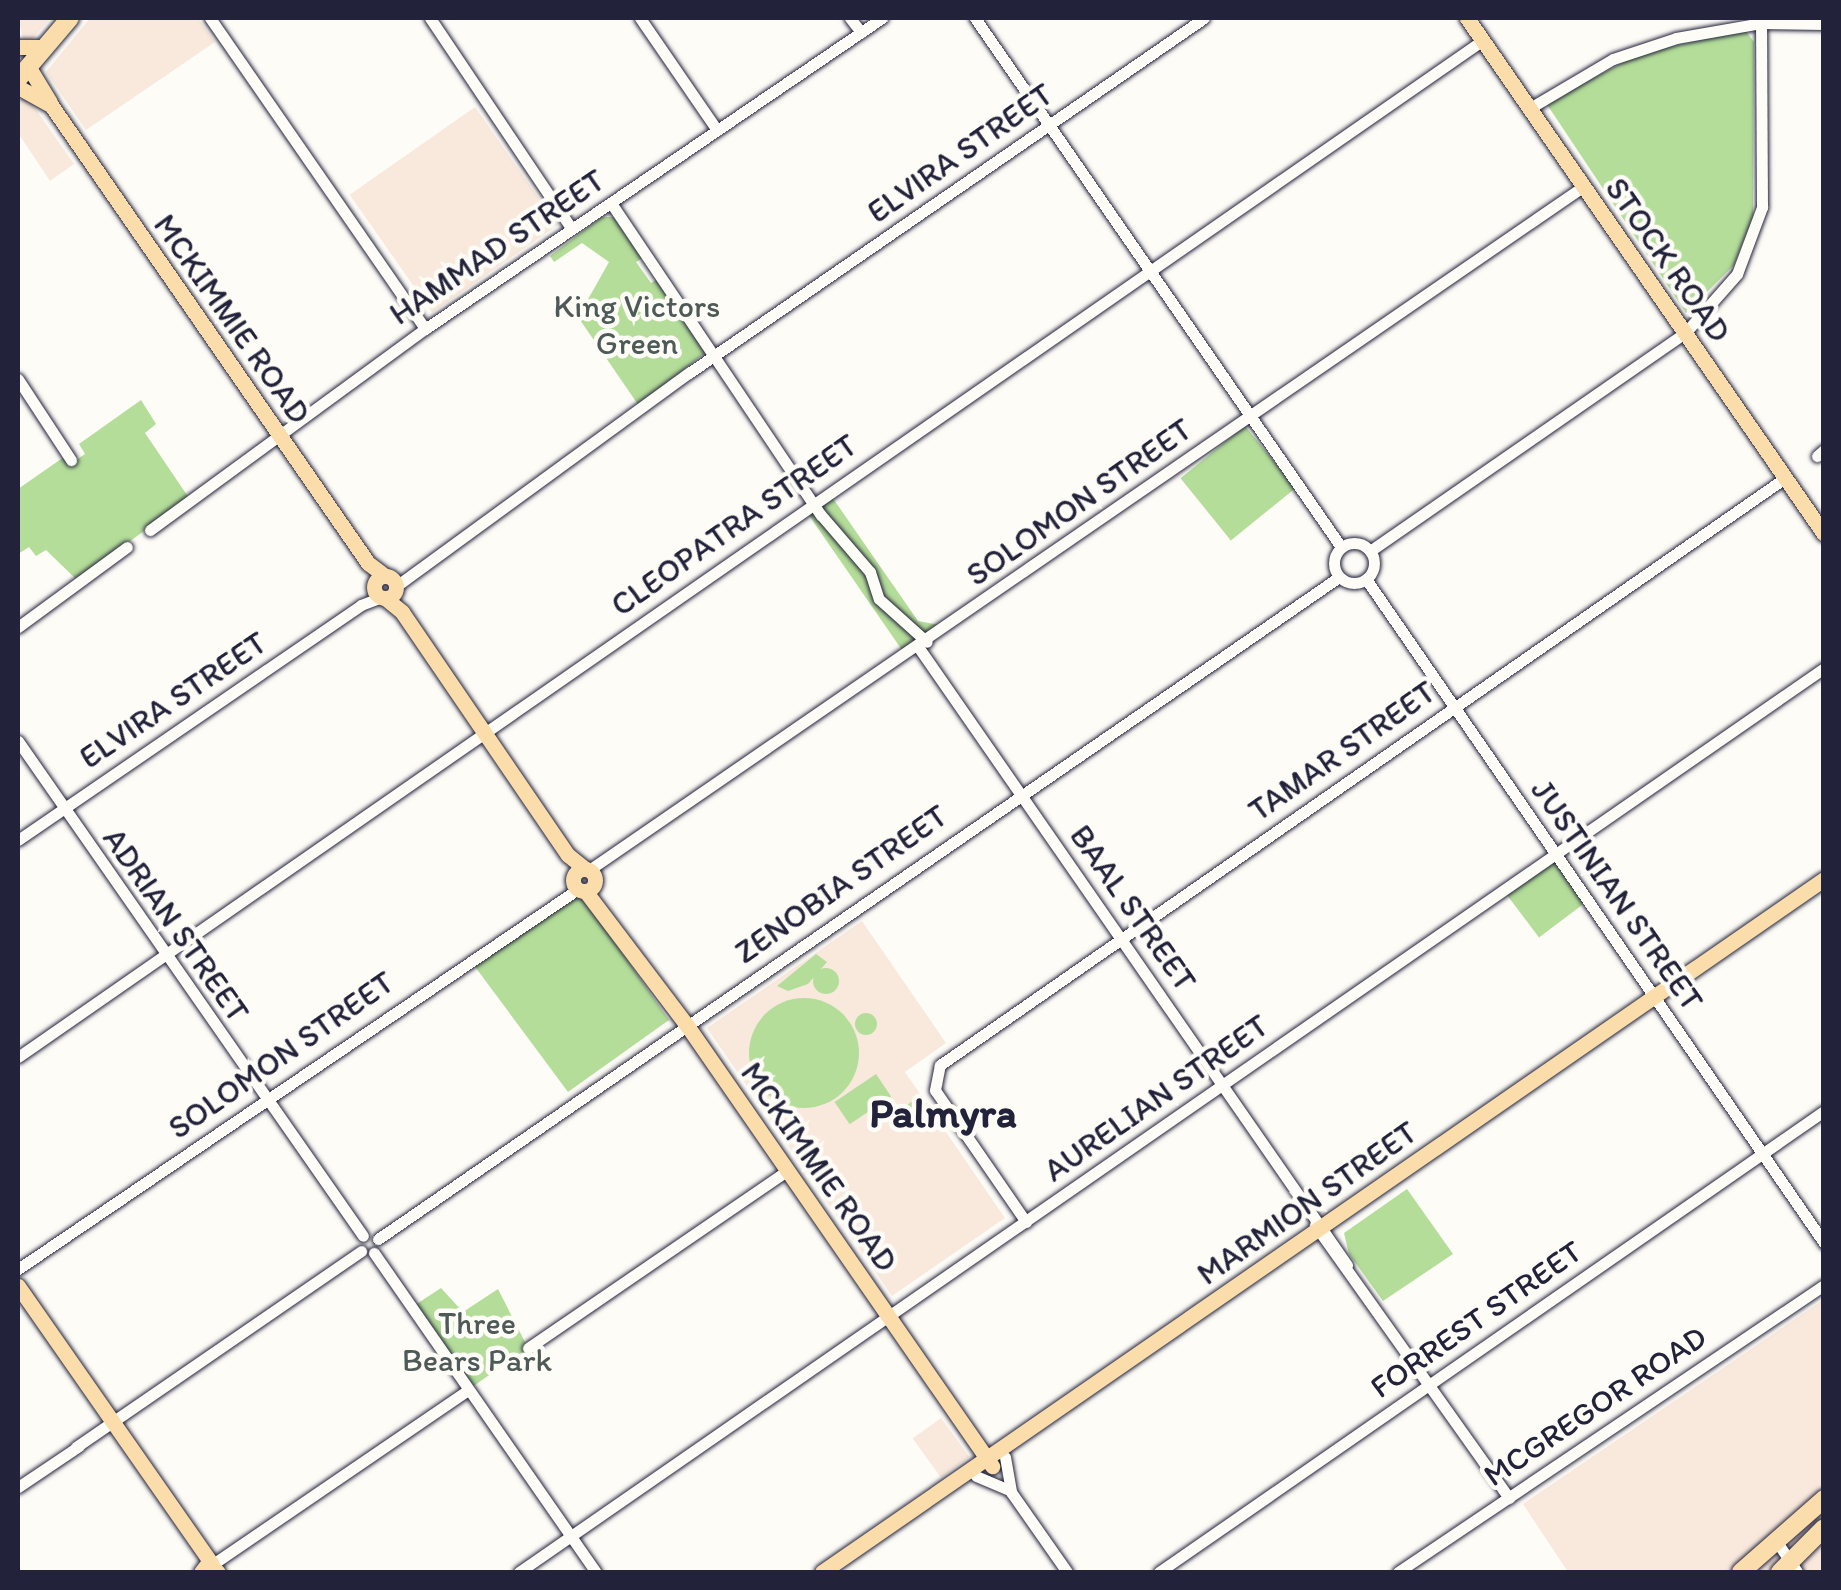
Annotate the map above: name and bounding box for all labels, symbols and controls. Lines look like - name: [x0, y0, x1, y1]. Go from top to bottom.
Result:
- street label: ELVIRA STREET: [860, 75, 1060, 231]
- street label: HAMMAD STREET: [382, 161, 612, 333]
- street label: STOCK ROAD: [1598, 171, 1738, 349]
- street label: MCKIMMIE ROAD: [146, 207, 318, 431]
- park label: King Victors Green: [553, 288, 721, 363]
- street label: SOLOMON STREET: [959, 410, 1199, 594]
- street label: CLEOPATRA STREET: [604, 426, 864, 624]
- street label: ELVIRA STREET: [72, 623, 274, 777]
- street label: TAMAR STREET: [1241, 672, 1443, 830]
- street label: JUSTINIAN STREET: [1523, 772, 1711, 1018]
- street label: ZENOBIA STREET: [727, 796, 955, 972]
- street label: BAAL STREET: [1062, 817, 1204, 999]
- street label: ADRIAN STREET: [95, 820, 257, 1030]
- street label: SOLOMON STREET: [161, 963, 401, 1147]
- street label: AURELIAN STREET: [1036, 1006, 1276, 1190]
- street label: MCKIMMIE ROAD: [733, 1055, 905, 1279]
- district label: Palmyra: [869, 1088, 1017, 1138]
- street label: MARMION STREET: [1190, 1113, 1424, 1293]
- street label: FORREST STREET: [1363, 1232, 1589, 1406]
- park label: Three Bears Park: [403, 1305, 551, 1380]
- street label: MCGREGOR ROAD: [1476, 1317, 1714, 1495]

